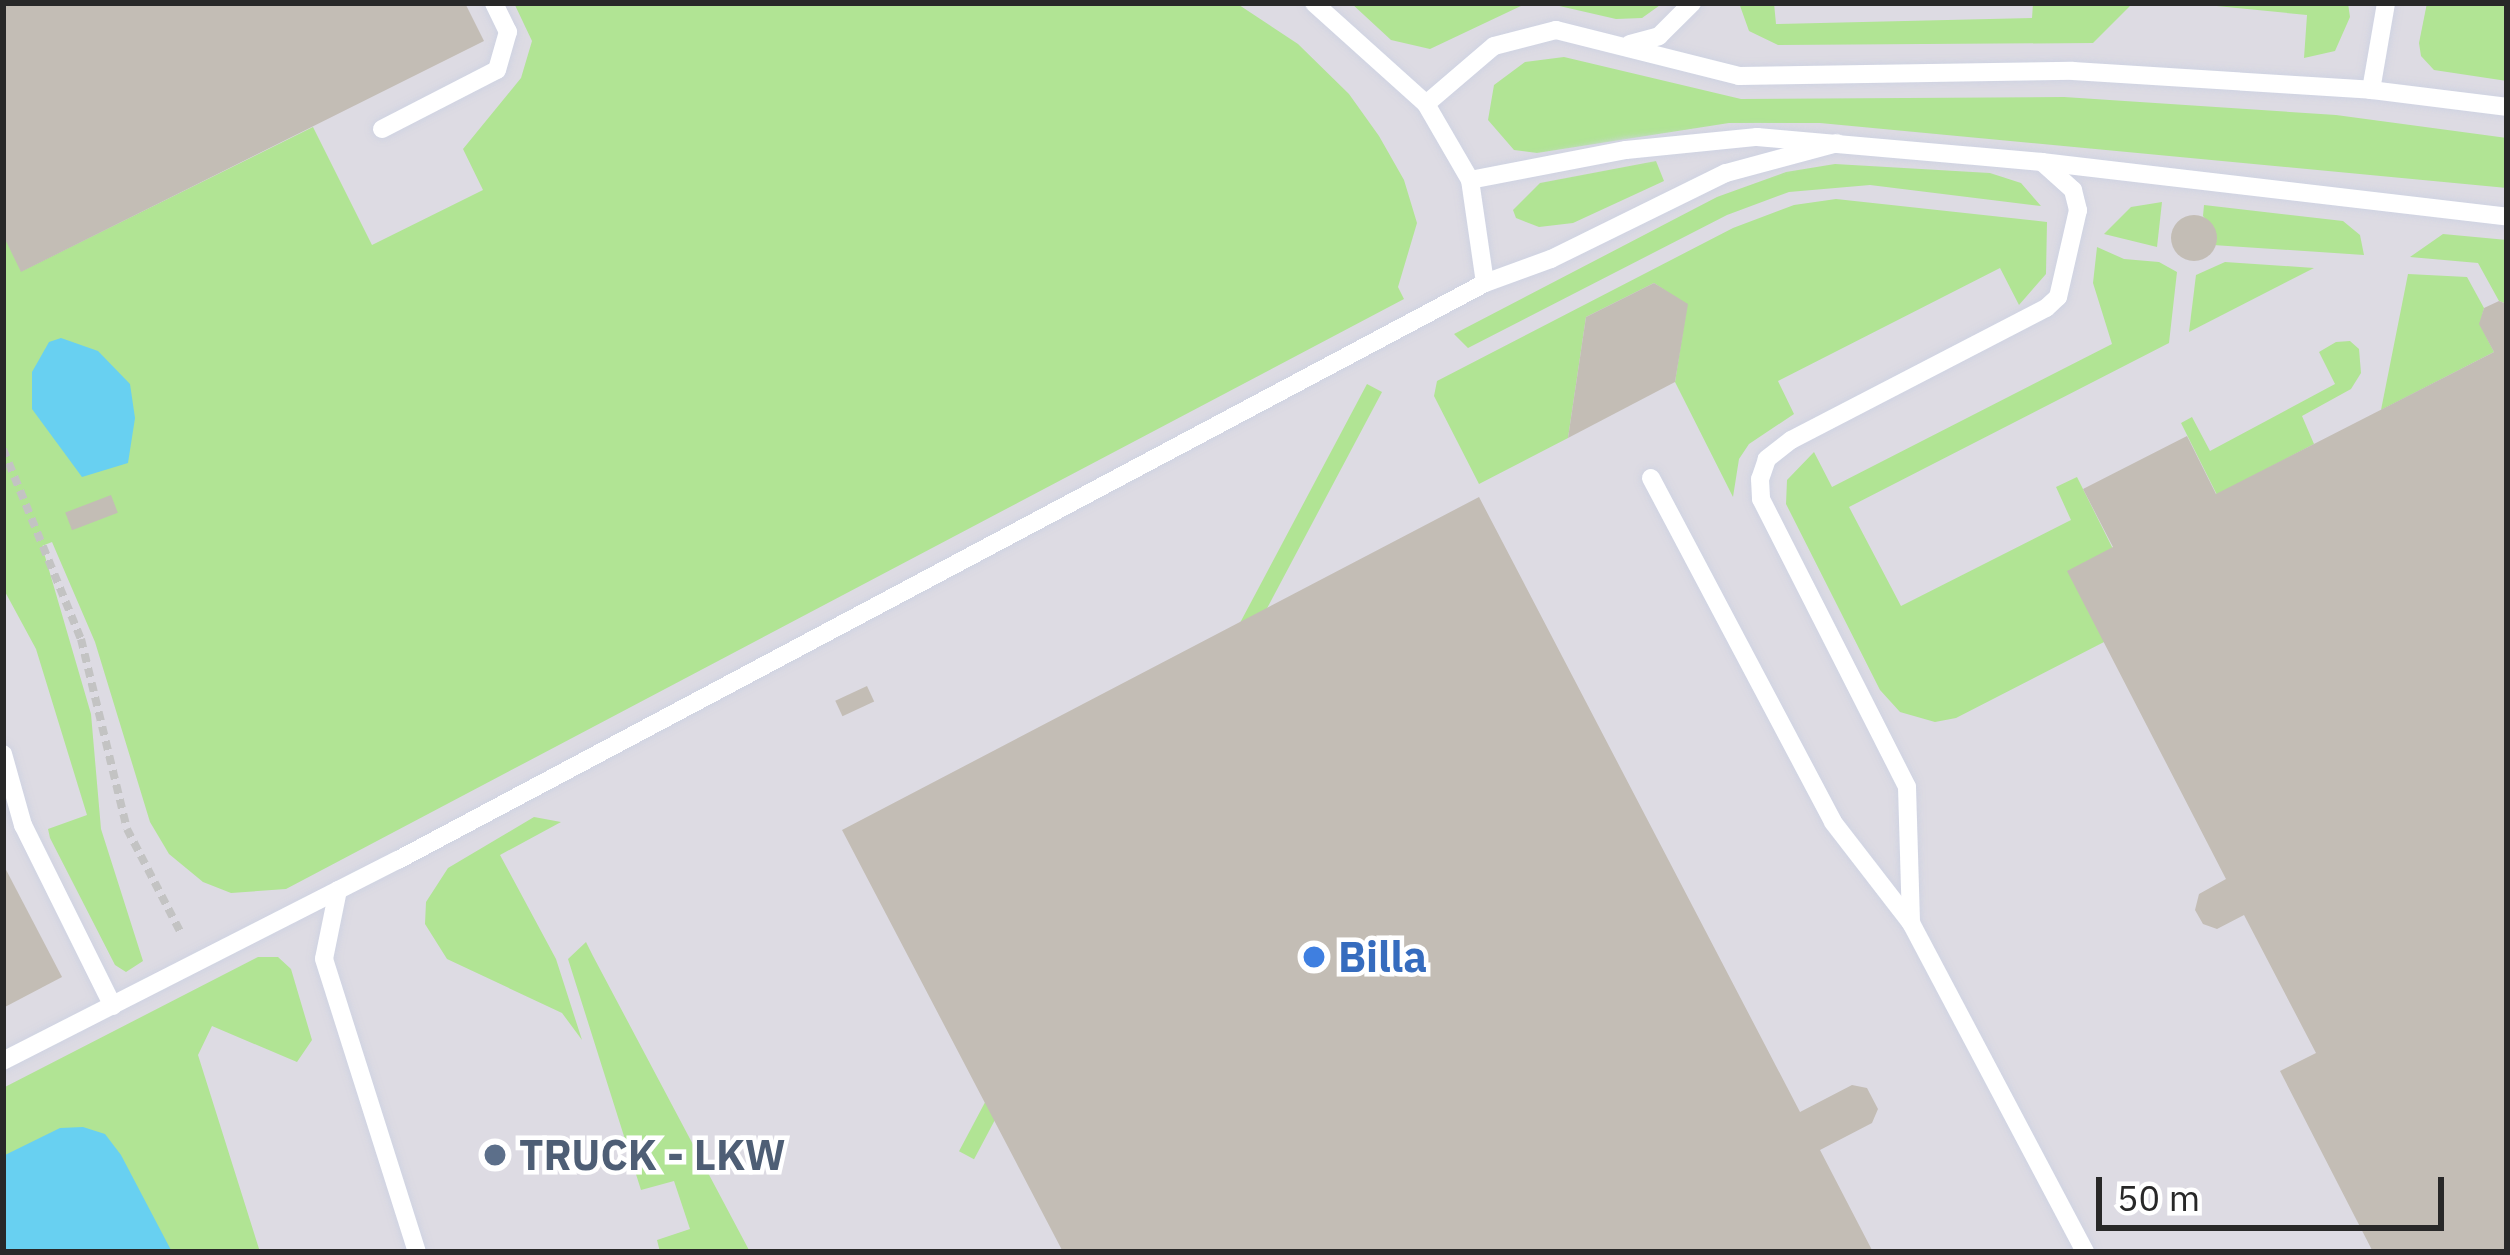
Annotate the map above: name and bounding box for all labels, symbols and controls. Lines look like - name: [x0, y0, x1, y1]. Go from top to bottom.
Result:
- place label: Billa: [1338, 932, 1427, 982]
- marker: Billa: [1301, 944, 1327, 970]
- place label: TRUCK - LKW: [519, 1130, 786, 1180]
- marker: TRUCK - LKW: [482, 1142, 508, 1168]
- scale bar: [2102, 1153, 2450, 1227]
- text: 50 m: [2117, 1174, 2200, 1221]

